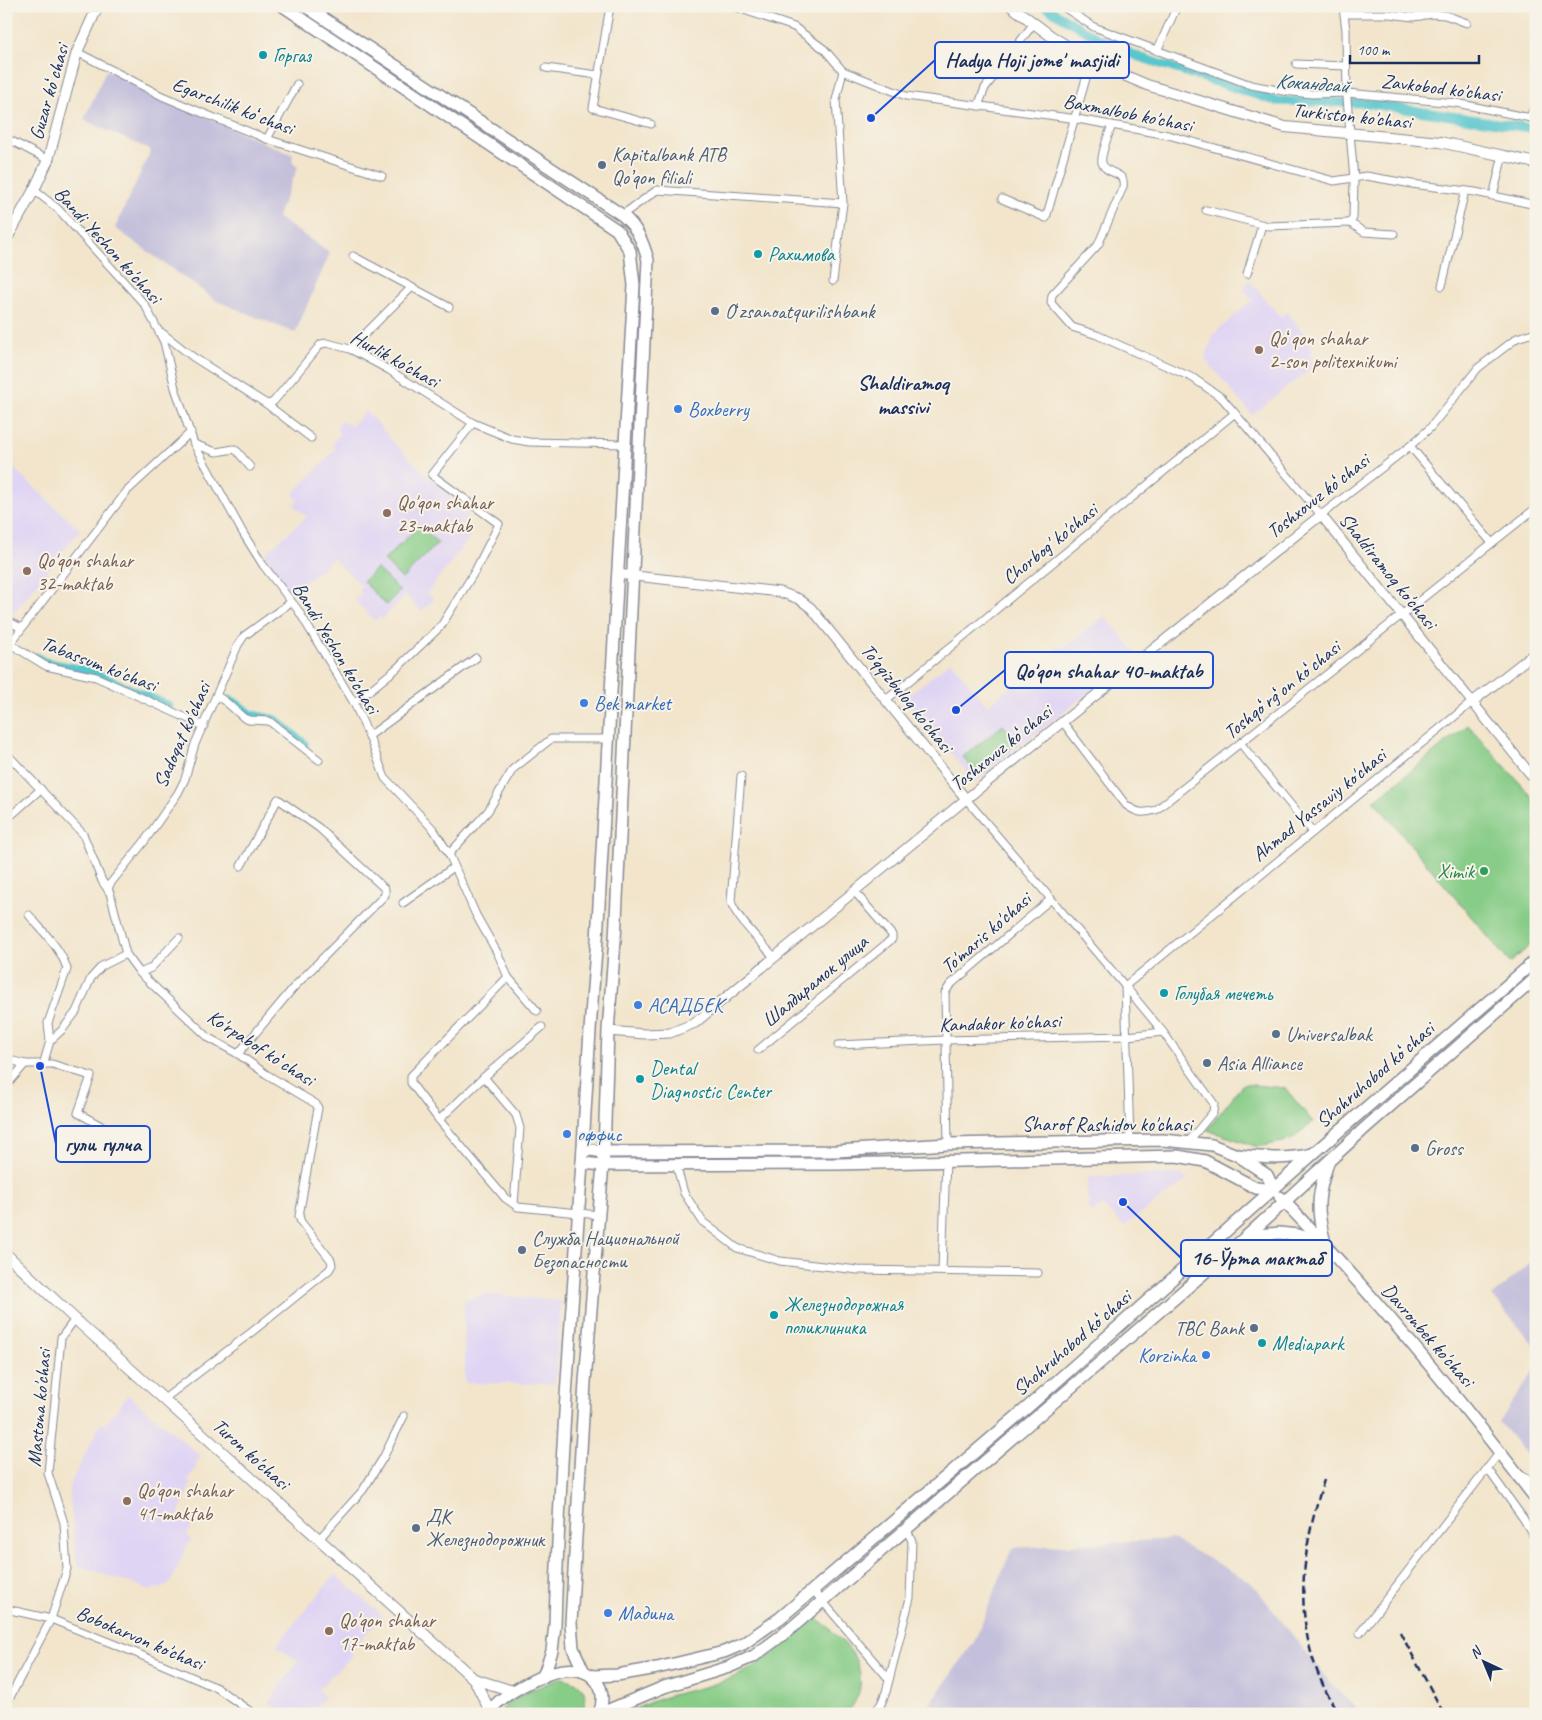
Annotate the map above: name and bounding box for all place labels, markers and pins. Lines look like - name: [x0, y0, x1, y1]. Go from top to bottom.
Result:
- callout: Hadya Hoji jome' masjidi: [935, 42, 1129, 78]
- place label: Горгаз: [273, 43, 312, 68]
- marker: Горгаз: [257, 49, 269, 61]
- place label: Kapitalbank ATB Qo’qon filiali: [612, 142, 728, 190]
- marker: Kapitalbank ATB Qo’qon filiali: [596, 159, 608, 171]
- place label: Рахимова: [768, 242, 836, 267]
- marker: Рахимова: [752, 248, 764, 260]
- place label: Oʻzsanoatqurilishbank: [725, 299, 876, 324]
- marker: Oʻzsanoatqurilishbank: [709, 305, 721, 317]
- place label: Qoʻqon shahar 2-son politexnikumi: [1269, 326, 1399, 374]
- marker: Qoʻqon shahar 2-son politexnikumi: [1253, 344, 1265, 356]
- place label: Boxberry: [688, 397, 750, 422]
- marker: Boxberry: [672, 403, 684, 415]
- place label: Qo'qon shahar 23-maktab: [397, 490, 495, 538]
- marker: Qo'qon shahar 23-maktab: [381, 507, 393, 519]
- place label: Qo'qon shahar 32-maktab: [37, 548, 135, 596]
- marker: Qo'qon shahar 32-maktab: [21, 565, 33, 577]
- callout: Qo'qon shahar 40-maktab: [1005, 652, 1213, 688]
- place label: Bek market: [594, 691, 673, 716]
- marker: Bek market: [578, 697, 590, 709]
- place label: Ximik: [1437, 859, 1476, 884]
- marker: Ximik: [1478, 865, 1490, 877]
- place label: Голубая мечеть: [1174, 981, 1274, 1006]
- marker: Голубая мечеть: [1158, 987, 1170, 999]
- place label: АСАДБЕК: [648, 993, 727, 1018]
- marker: АСАДБЕК: [632, 999, 644, 1011]
- place label: Universalbak: [1286, 1022, 1374, 1047]
- marker: Universalbak: [1270, 1028, 1282, 1040]
- place label: Asia Alliance: [1217, 1051, 1304, 1076]
- place label: Dental Diagnostic Center: [650, 1056, 773, 1104]
- marker: Asia Alliance: [1201, 1057, 1213, 1069]
- marker: Dental Diagnostic Center: [634, 1073, 646, 1085]
- place label: оффис: [577, 1122, 622, 1147]
- callout: гули гулча: [56, 1126, 150, 1162]
- marker: оффис: [561, 1128, 573, 1140]
- place label: Gross: [1425, 1136, 1465, 1161]
- marker: Gross: [1409, 1142, 1421, 1154]
- place label: Служба Национальной Безопасности: [532, 1226, 681, 1275]
- callout: 16-Ўрта мактаб: [1181, 1240, 1332, 1276]
- marker: Служба Национальной Безопасности: [516, 1244, 528, 1256]
- place label: Железнодорожная поликлиника: [784, 1292, 904, 1340]
- marker: Железнодорожная поликлиника: [768, 1309, 780, 1321]
- place label: TBC Bank: [1175, 1316, 1246, 1341]
- marker: TBC Bank: [1248, 1322, 1260, 1334]
- place label: Mediapark: [1272, 1331, 1345, 1356]
- marker: Mediapark: [1256, 1337, 1268, 1349]
- place label: Korzinka: [1138, 1343, 1198, 1368]
- marker: Korzinka: [1200, 1349, 1212, 1361]
- place label: Qo'qon shahar 41-maktab: [137, 1478, 235, 1526]
- marker: Qo'qon shahar 41-maktab: [121, 1495, 133, 1507]
- place label: ДК Железнодорожник: [426, 1504, 546, 1552]
- marker: ДК Железнодорожник: [410, 1522, 422, 1534]
- place label: Мадина: [618, 1601, 675, 1626]
- marker: Мадина: [602, 1607, 614, 1619]
- place label: Qo'qon shahar 17-maktab: [339, 1608, 437, 1656]
- marker: Qo'qon shahar 17-maktab: [323, 1625, 335, 1637]

